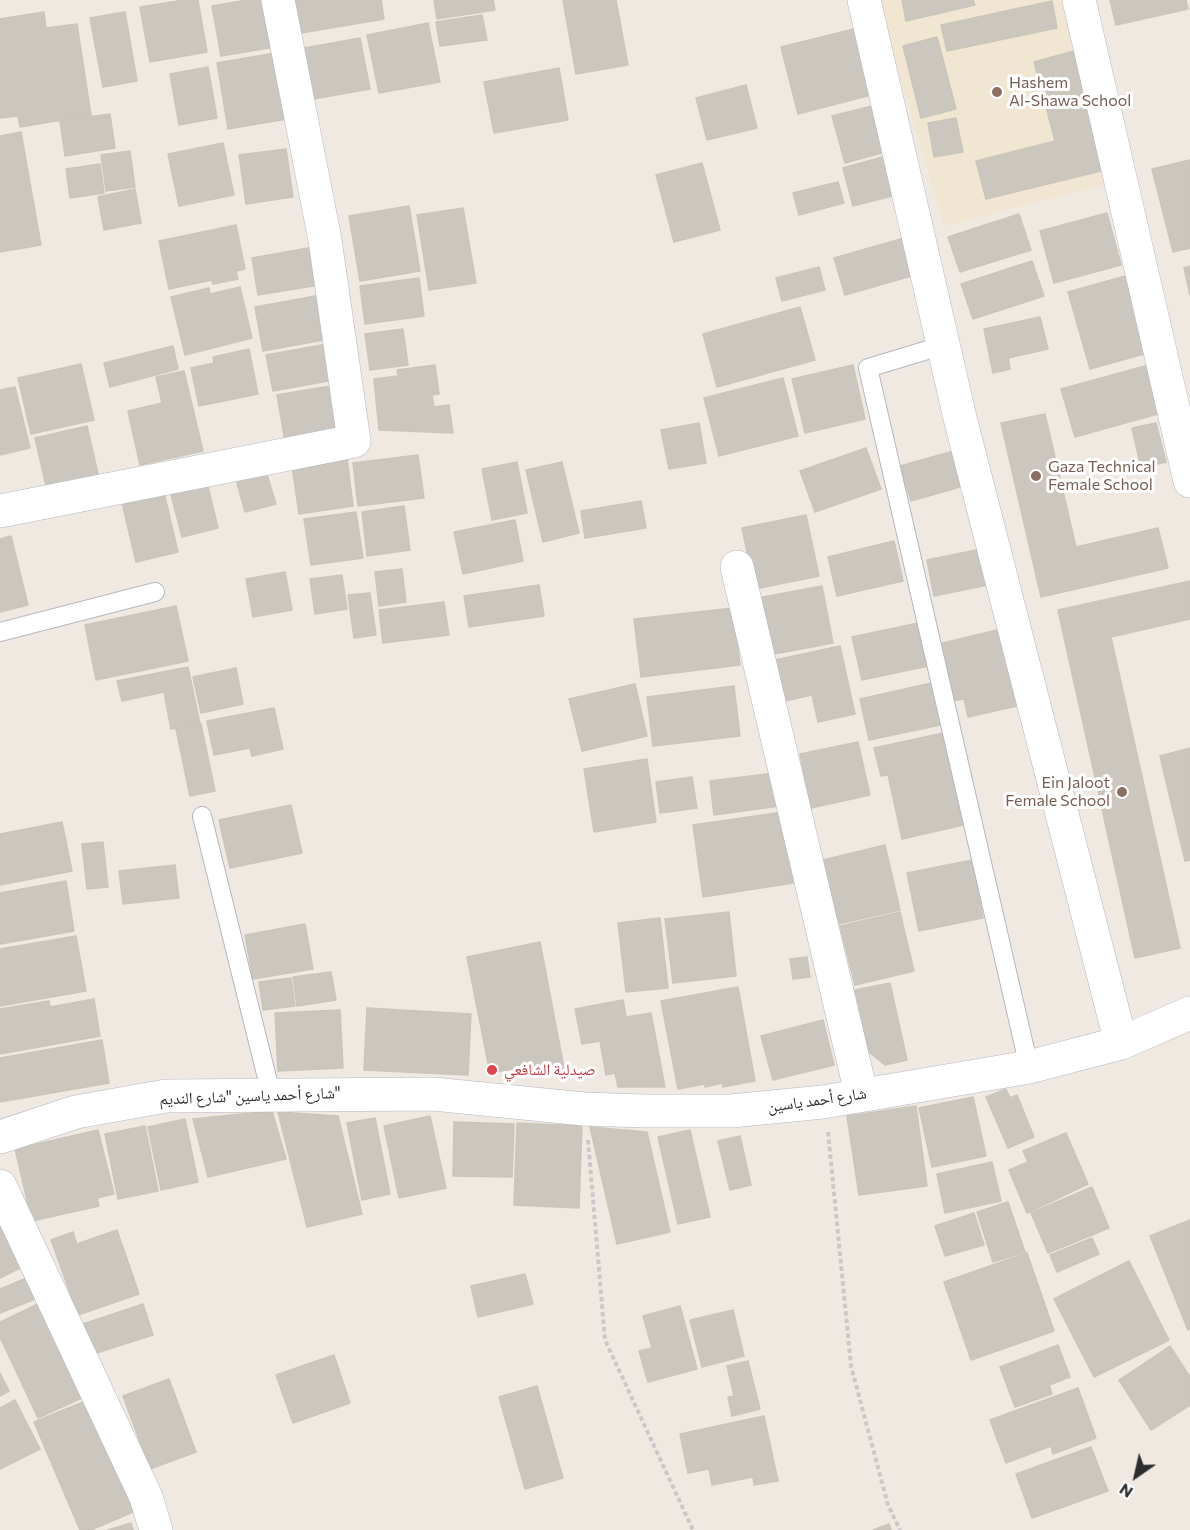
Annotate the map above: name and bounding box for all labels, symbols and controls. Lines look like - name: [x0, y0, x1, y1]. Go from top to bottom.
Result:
- place label: Hashem Al-Shawa School: [1009, 73, 1131, 111]
- marker: Hashem Al-Shawa School: [990, 85, 1004, 99]
- place label: Gaza Technical Female School: [1048, 457, 1156, 495]
- marker: Gaza Technical Female School: [1029, 469, 1043, 483]
- place label: Ein Jaloot Female School: [1005, 773, 1110, 811]
- marker: Ein Jaloot Female School: [1115, 785, 1129, 799]
- place label: صيدلية الشافعي: [504, 1060, 596, 1080]
- marker: صيدلية الشافعي: [485, 1063, 499, 1077]
- street label: شارع أحمد ياسين "شارع النديم": [159, 1083, 341, 1109]
- street label: شارع أحمد ياسين: [766, 1084, 868, 1116]
- north arrow: [1106, 1446, 1166, 1506]
- text: N: [1115, 1480, 1136, 1503]

